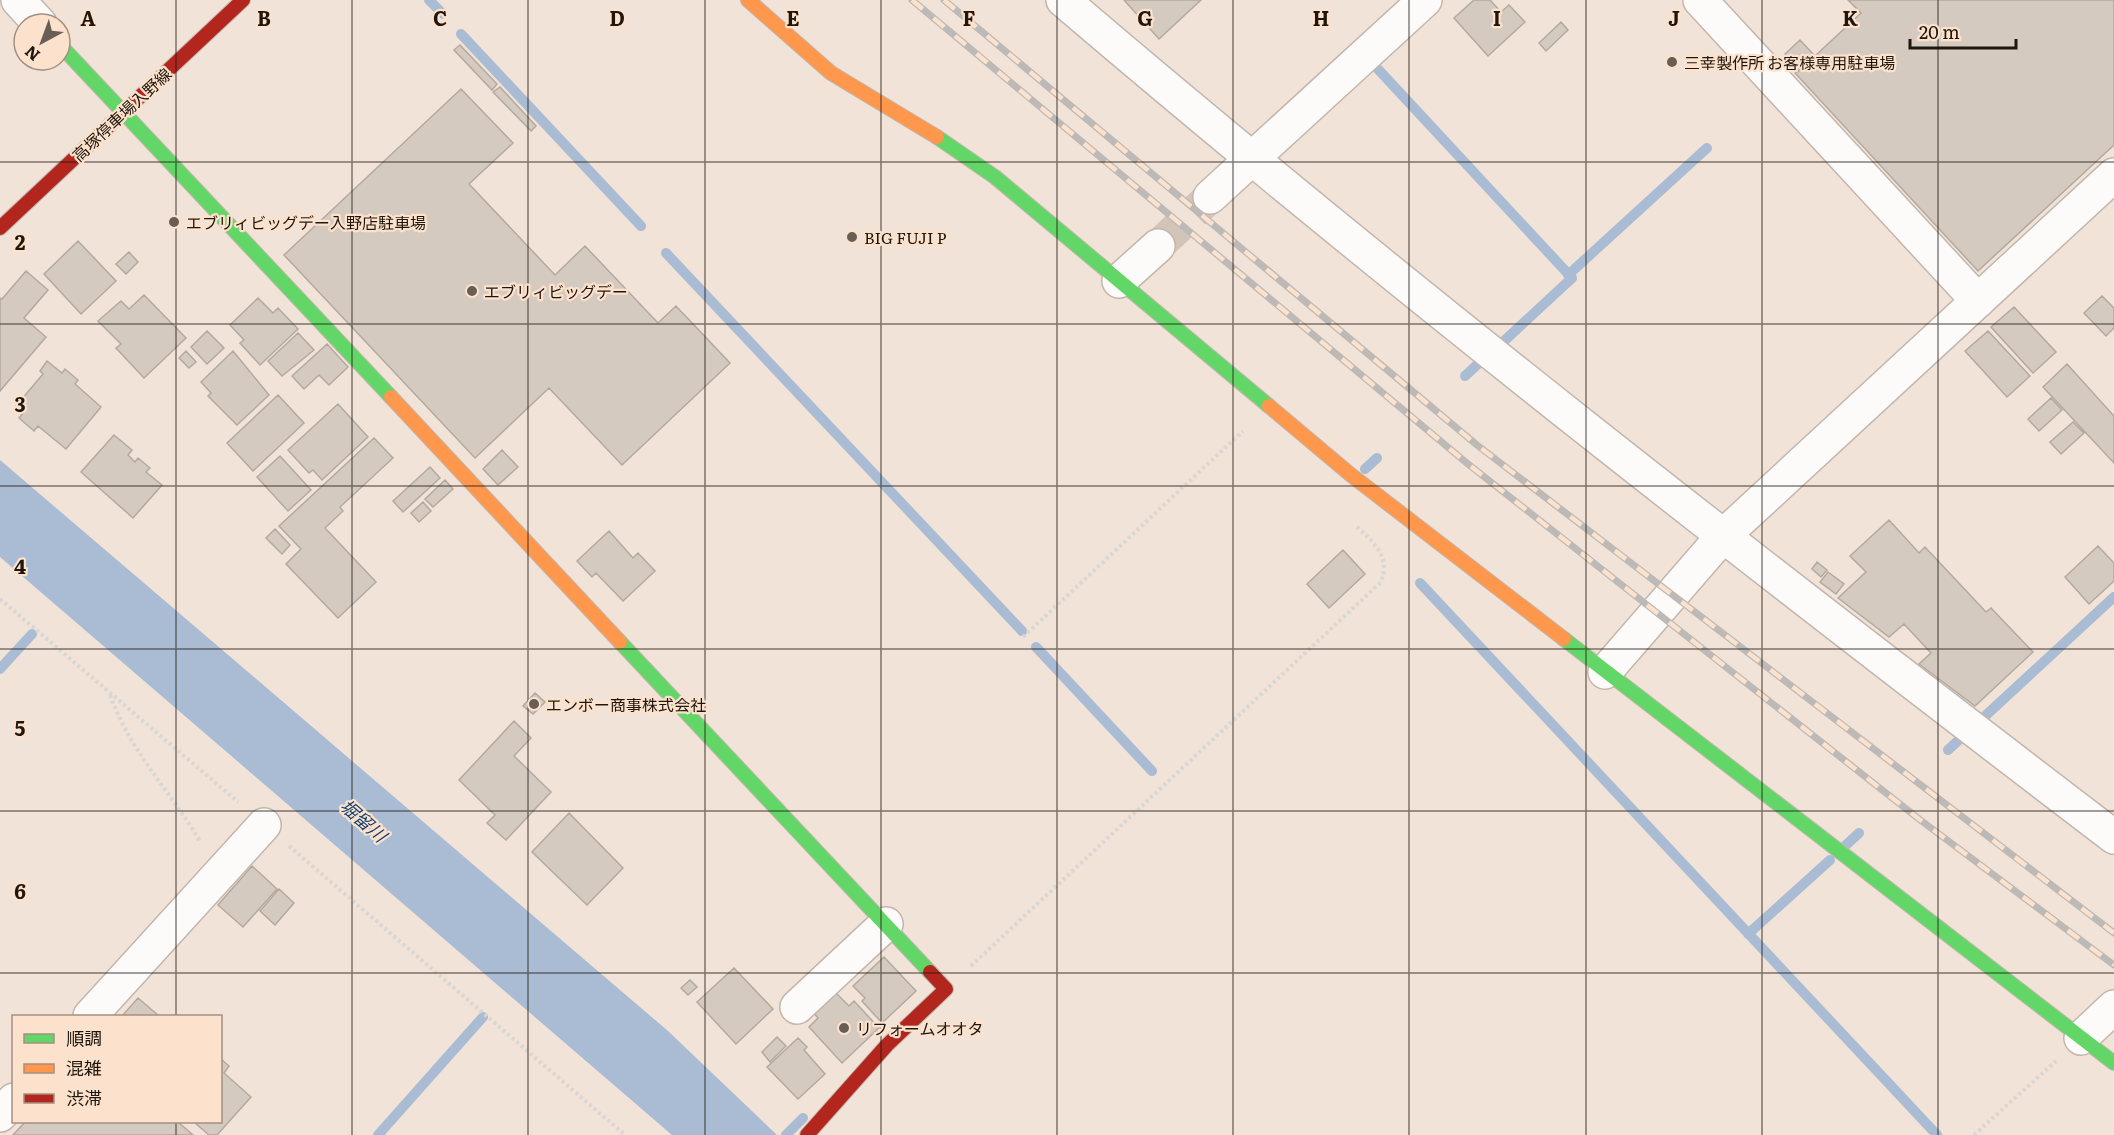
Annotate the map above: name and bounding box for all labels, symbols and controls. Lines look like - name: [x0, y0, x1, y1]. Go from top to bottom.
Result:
- text: A: [80, 2, 96, 32]
- text: B: [257, 2, 271, 32]
- text: C: [433, 2, 447, 32]
- text: D: [609, 2, 625, 32]
- text: E: [786, 2, 800, 32]
- text: F: [963, 2, 976, 32]
- text: G: [1137, 2, 1153, 32]
- text: H: [1313, 2, 1329, 32]
- text: I: [1493, 2, 1501, 32]
- text: J: [1668, 2, 1680, 32]
- text: K: [1842, 2, 1858, 32]
- north arrow: [12, 12, 72, 72]
- scale bar: [1910, 12, 2016, 50]
- text: 20 m: [1919, 18, 1960, 45]
- text: N: [19, 41, 44, 68]
- place label: 三幸製作所 お客様専用駐車場: [1684, 50, 1895, 74]
- marker: 三幸製作所 お客様専用駐車場: [1665, 55, 1679, 69]
- street label: 高塚停車場入野線: [66, 62, 176, 166]
- place label: エブリィビッグデー入野店駐車場: [186, 210, 426, 234]
- marker: エブリィビッグデー入野店駐車場: [167, 215, 181, 229]
- place label: BIG FUJI P: [864, 225, 947, 249]
- text: 2: [15, 226, 26, 256]
- marker: BIG FUJI P: [845, 230, 859, 244]
- place label: エブリィビッグデー: [484, 279, 628, 303]
- marker: エブリィビッグデー: [465, 284, 479, 298]
- text: 3: [14, 388, 26, 418]
- text: 4: [14, 550, 26, 580]
- place label: エンボー商事株式会社: [546, 692, 706, 716]
- marker: エンボー商事株式会社: [527, 697, 541, 711]
- text: 5: [15, 712, 26, 742]
- water label: 堀留川: [335, 792, 395, 849]
- text: 6: [14, 875, 26, 905]
- legend: [12, 1015, 222, 1123]
- place label: リフォームオオタ: [856, 1016, 984, 1040]
- marker: リフォームオオタ: [837, 1021, 851, 1035]
- text: 順調: [66, 1024, 102, 1051]
- text: 混雑: [66, 1054, 102, 1081]
- text: 渋滞: [66, 1084, 102, 1111]

